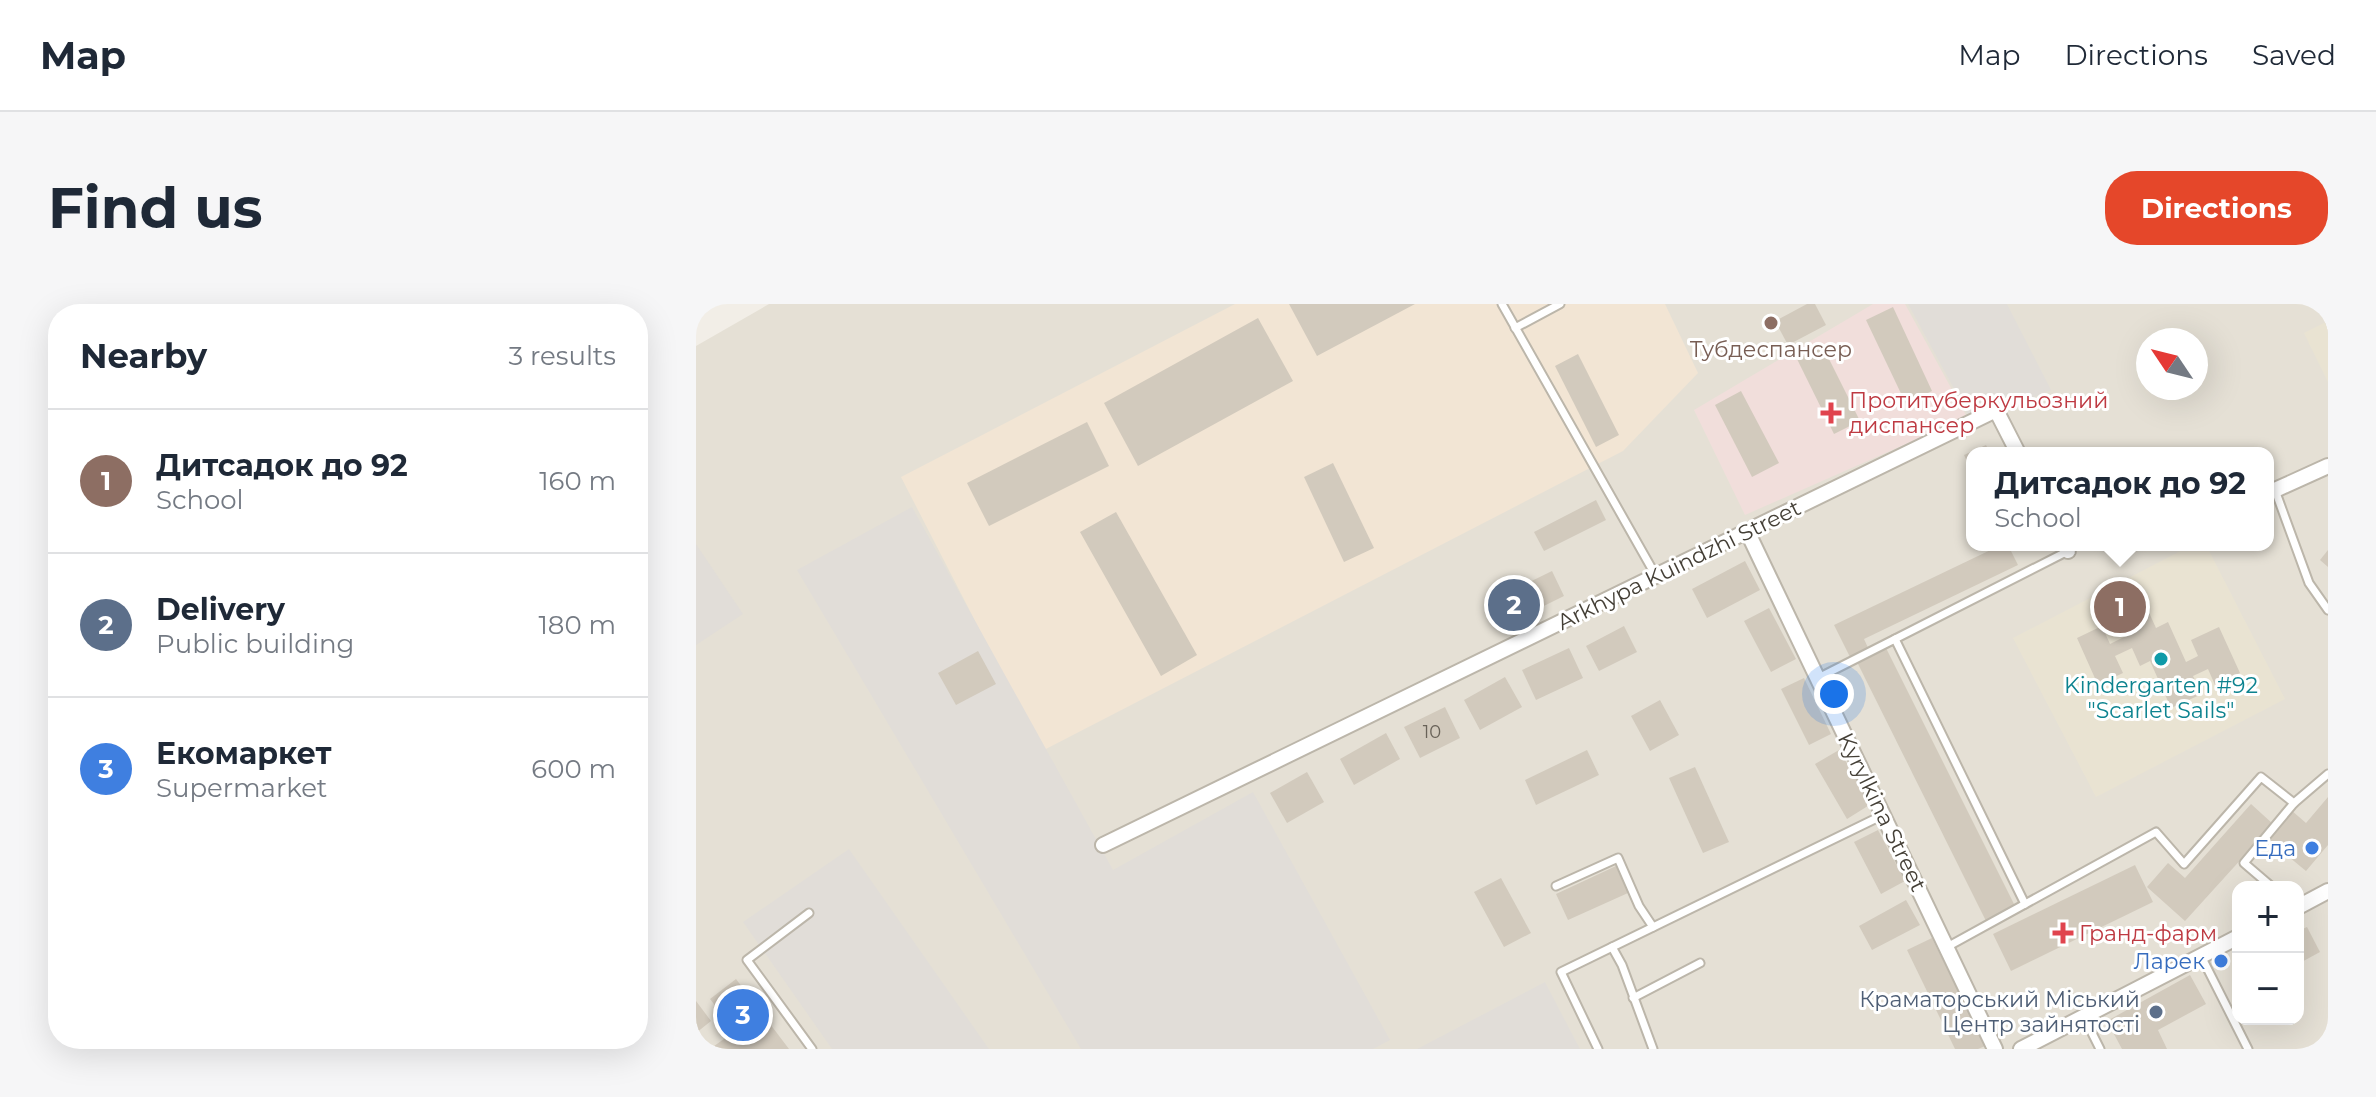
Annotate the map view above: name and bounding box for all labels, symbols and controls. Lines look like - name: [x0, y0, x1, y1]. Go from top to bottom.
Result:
- text: Map: [40, 32, 126, 79]
- text: Map: [1958, 38, 2020, 72]
- text: Directions: [2064, 38, 2208, 72]
- text: Saved: [2252, 38, 2336, 72]
- button: Directions: [2105, 171, 2328, 245]
- text: Find us: [48, 174, 262, 242]
- marker: Тубдеспансер: [1762, 314, 1780, 332]
- north arrow: [2136, 328, 2208, 400]
- text: Nearby: [80, 335, 207, 377]
- place label: Тубдеспансер: [1690, 336, 1852, 363]
- text: 3 results: [509, 340, 616, 372]
- place label: Протитуберкульозний диспансер: [1849, 387, 2108, 439]
- marker: Протитуберкульозний диспансер: [1820, 402, 1842, 424]
- text: Дитсадок до 92: [156, 447, 408, 484]
- popup: [1966, 447, 2274, 551]
- text: 1: [101, 465, 111, 497]
- text: 160 m: [539, 465, 616, 497]
- text: Дитсадок до 92: [1994, 465, 2246, 502]
- text: School: [156, 484, 244, 516]
- street label: Arkhypa Kuindzhi Street: [1553, 494, 1805, 636]
- text: School: [1994, 502, 2082, 534]
- pin: 2: [1488, 575, 1540, 635]
- pin: 1: [2094, 577, 2146, 637]
- text: Delivery: [156, 591, 285, 628]
- text: 2: [98, 609, 114, 641]
- text: 180 m: [538, 609, 616, 641]
- text: Public building: [156, 628, 354, 660]
- marker: Kindergarten #92 "Scarlet Sails": [2152, 650, 2170, 668]
- place label: Kindergarten #92 "Scarlet Sails": [2064, 672, 2258, 724]
- your location: [1814, 674, 1854, 714]
- house number: 10: [1423, 721, 1441, 743]
- street label: Kyrylkina Street: [1832, 728, 1932, 896]
- text: Екомаркет: [156, 735, 332, 772]
- text: 3: [98, 753, 114, 785]
- text: 600 m: [531, 753, 616, 785]
- text: Supermarket: [156, 772, 327, 804]
- place label: Еда: [2254, 835, 2296, 862]
- marker: Еда: [2303, 839, 2321, 857]
- map controls: [2232, 881, 2304, 1025]
- button: +: [2232, 881, 2304, 953]
- place label: Гранд-фарм: [2079, 920, 2217, 947]
- marker: Гранд-фарм: [2054, 924, 2072, 942]
- place label: Ларек: [2133, 948, 2205, 975]
- marker: Ларек: [2212, 952, 2230, 970]
- button: −: [2232, 953, 2304, 1025]
- pin: 3: [717, 985, 769, 1045]
- place label: Краматорський Міський Центр зайнятості: [1859, 986, 2140, 1038]
- marker: Краматорський Міський Центр зайнятості: [2147, 1003, 2165, 1021]

